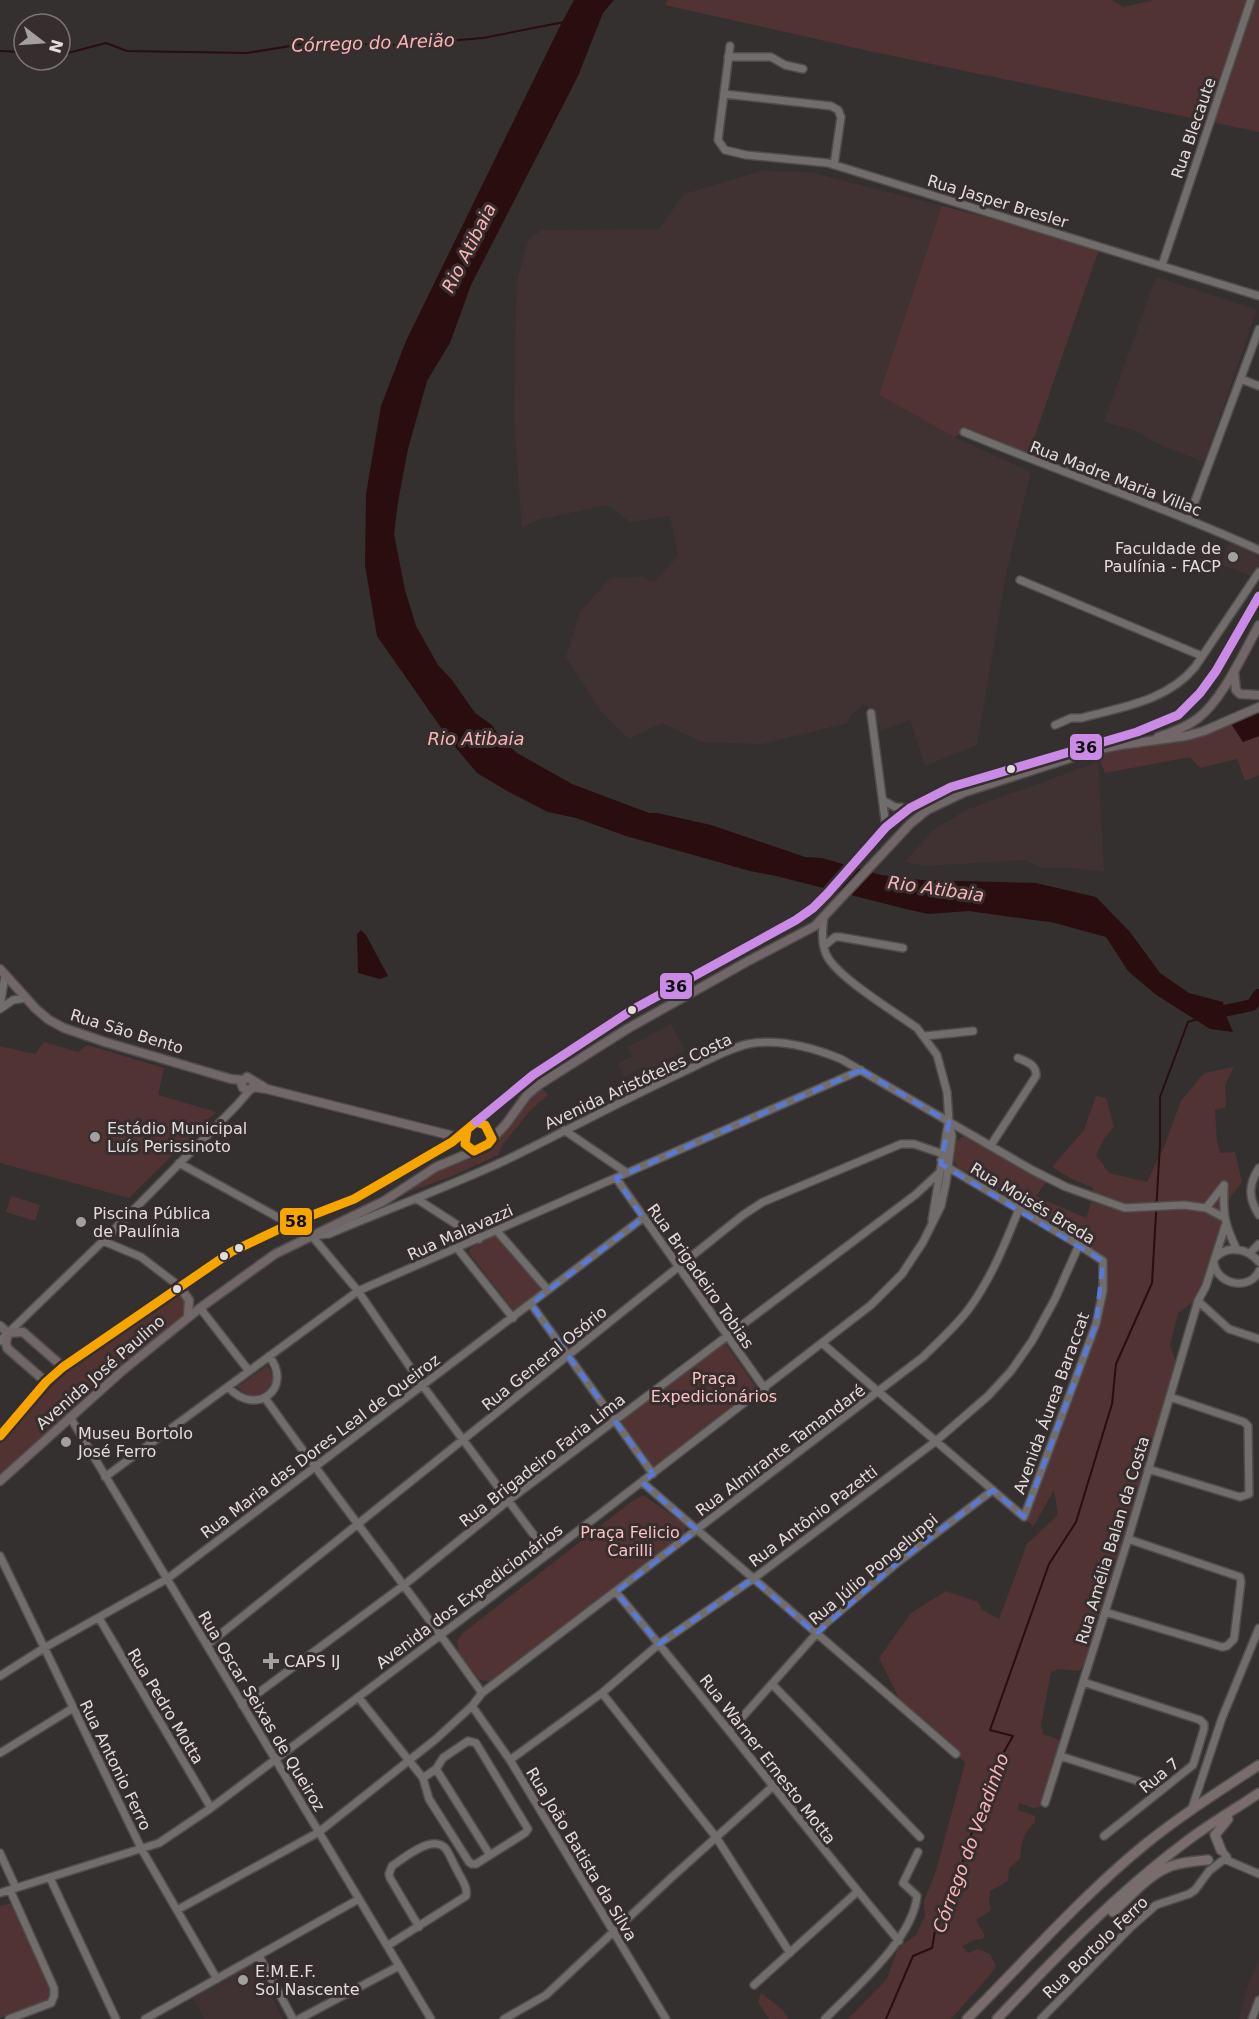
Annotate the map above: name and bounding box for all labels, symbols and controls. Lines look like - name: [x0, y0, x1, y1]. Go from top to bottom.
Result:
- north arrow: [12, 12, 72, 72]
- water label: Córrego do Areião: [291, 29, 455, 56]
- text: N: [45, 37, 67, 55]
- street label: Rua Blecaute: [1167, 75, 1220, 181]
- street label: Rua Jasper Bresler: [925, 171, 1071, 232]
- water label: Rio Atibaia: [437, 200, 500, 296]
- street label: Rua Madre Maria Villac: [1027, 437, 1204, 520]
- place label: Faculdade de Paulínia - FACP: [1104, 539, 1221, 576]
- marker: Faculdade de Paulínia - FACP: [1226, 550, 1240, 564]
- water label: Rio Atibaia: [427, 728, 525, 749]
- line badge: 36: [1069, 733, 1103, 761]
- text: 36: [1075, 738, 1097, 757]
- unlabelled marker: [1005, 763, 1017, 775]
- water label: Rio Atibaia: [887, 871, 986, 906]
- line badge: 36: [659, 972, 693, 1000]
- text: 36: [665, 977, 687, 996]
- unlabelled marker: [626, 1004, 638, 1016]
- street label: Rua São Bento: [68, 1005, 186, 1058]
- street label: Avenida Aristóteles Costa: [542, 1030, 735, 1133]
- place label: Estádio Municipal Luís Perissinoto: [107, 1119, 247, 1156]
- marker: Estádio Municipal Luís Perissinoto: [88, 1130, 102, 1144]
- street label: Rua Moisés Breda: [967, 1159, 1099, 1248]
- street label: Rua Brigadeiro Tobias: [643, 1200, 758, 1352]
- street label: Rua Malavazzi: [404, 1201, 516, 1264]
- place label: Piscina Pública de Paulínia: [93, 1204, 211, 1241]
- line badge: 58: [279, 1207, 313, 1236]
- text: 58: [285, 1212, 307, 1231]
- marker: Piscina Pública de Paulínia: [74, 1215, 88, 1229]
- unlabelled marker: [233, 1242, 245, 1254]
- unlabelled marker: [218, 1250, 230, 1262]
- unlabelled marker: [171, 1283, 183, 1295]
- street label: Rua General Osório: [478, 1302, 611, 1415]
- street label: Avenida Áurea Baraccat: [1010, 1310, 1093, 1497]
- street label: Avenida José Paulino: [32, 1311, 169, 1433]
- street label: Rua Maria das Dores Leal de Queiroz: [197, 1350, 444, 1543]
- park label: Praça Expedicionários: [651, 1369, 777, 1406]
- street label: Rua Almirante Tamandaré: [692, 1381, 869, 1520]
- street label: Rua Brigadeiro Faria Lima: [456, 1390, 629, 1531]
- place label: Museu Bortolo José Ferro: [77, 1424, 193, 1461]
- street label: Rua Amélia Balan da Costa: [1072, 1434, 1153, 1646]
- marker: Museu Bortolo José Ferro: [59, 1435, 73, 1449]
- street label: Rua Antônio Pazetti: [745, 1462, 881, 1571]
- street label: Rua Júlio Pongeluppi: [805, 1510, 942, 1629]
- street label: Avenida dos Expedicionários: [372, 1520, 566, 1673]
- park label: Praça Felicio Carilli: [580, 1523, 680, 1560]
- street label: Rua Oscar Seixas de Queiroz: [194, 1608, 329, 1815]
- street label: Rua Pedro Motta: [124, 1645, 208, 1768]
- marker: CAPS IJ: [262, 1652, 280, 1670]
- place label: CAPS IJ: [284, 1652, 340, 1671]
- street label: Rua Warner Ernesto Motta: [696, 1671, 840, 1848]
- street label: Rua Antonio Ferro: [76, 1697, 155, 1833]
- water label: Córrego do Veadinho: [928, 1750, 1013, 1935]
- street label: Rua 7: [1136, 1754, 1183, 1797]
- street label: Rua João Batista da Silva: [522, 1764, 641, 1944]
- street label: Rua Bortolo Ferro: [1039, 1892, 1152, 2002]
- place label: E.M.E.F. Sol Nascente: [255, 1962, 359, 1999]
- marker: E.M.E.F. Sol Nascente: [236, 1973, 250, 1987]

